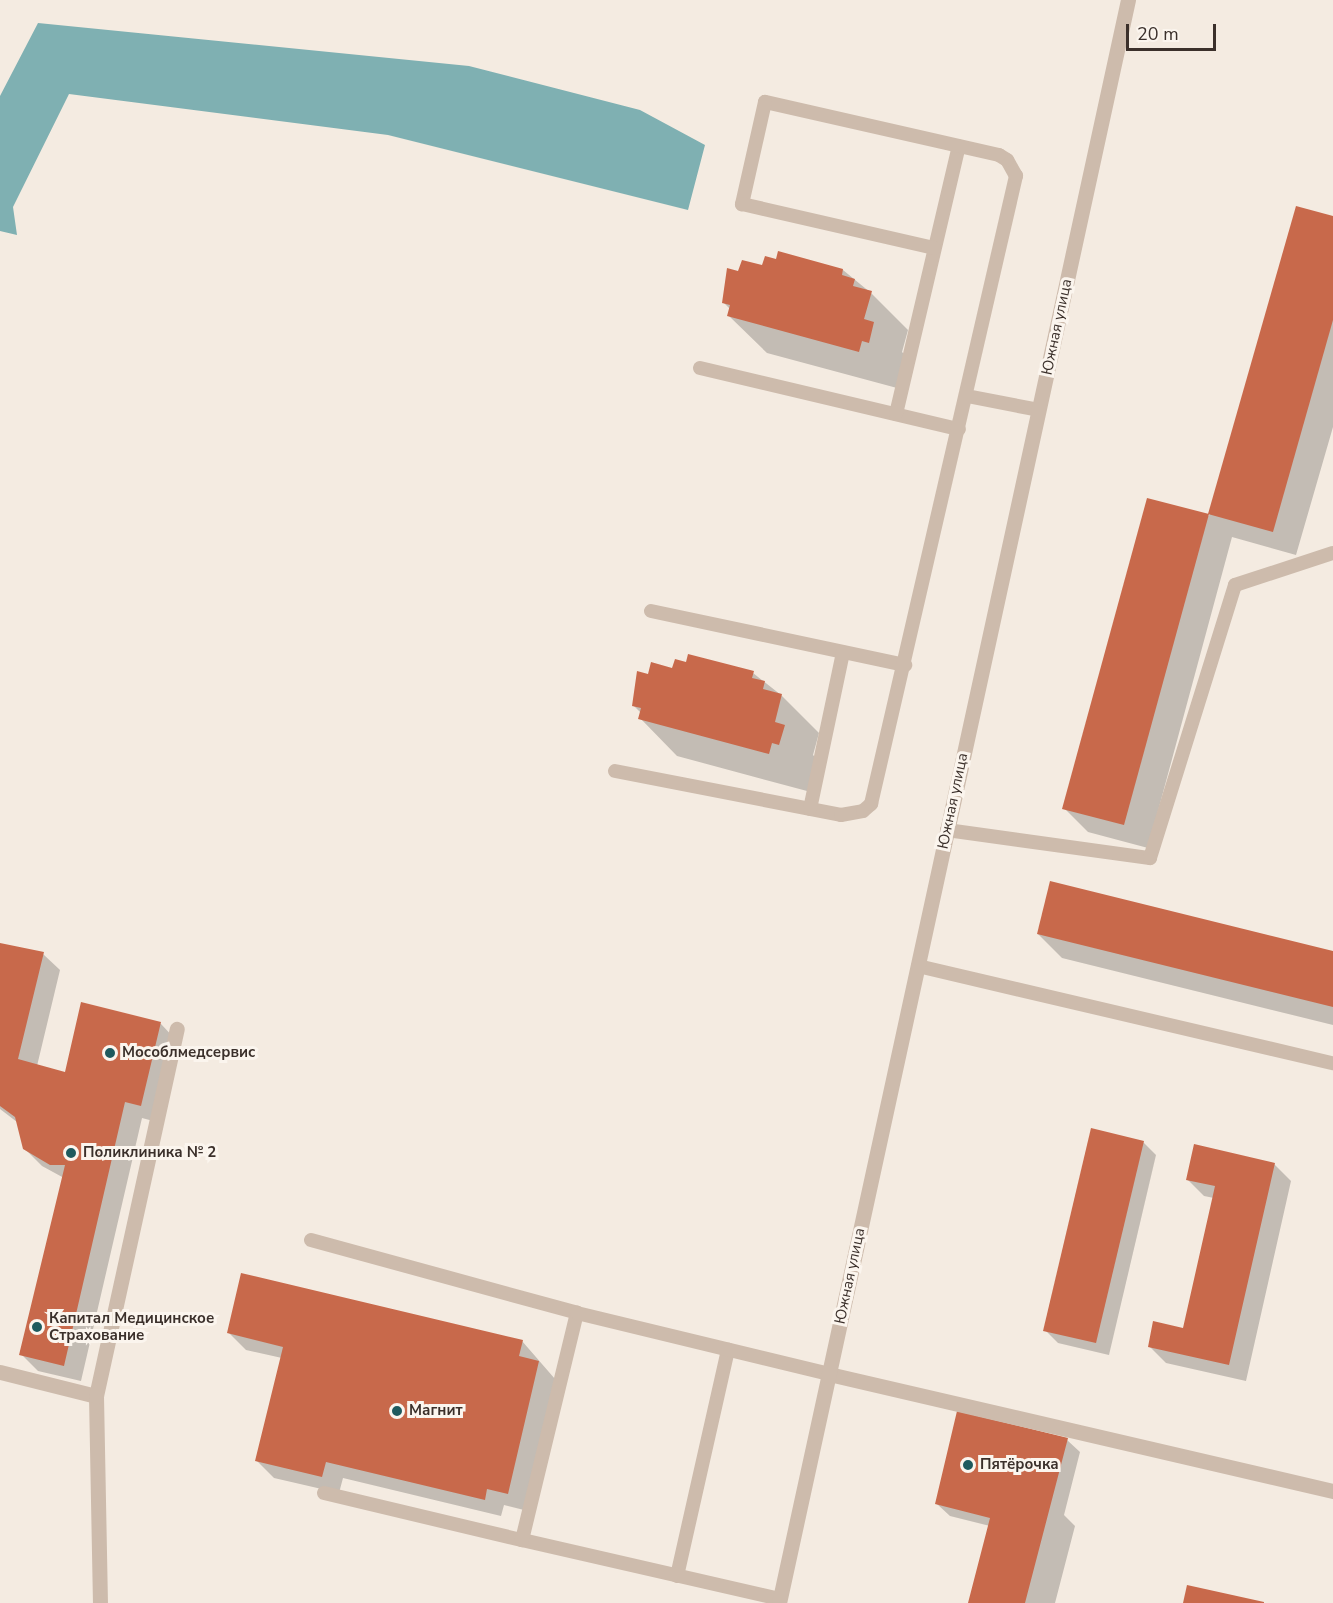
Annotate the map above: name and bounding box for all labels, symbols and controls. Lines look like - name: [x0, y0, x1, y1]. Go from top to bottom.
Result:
- scale bar: [1129, 12, 1219, 50]
- text: 20 m: [1137, 22, 1179, 46]
- street label: Южная улица: [1038, 277, 1076, 377]
- street label: Южная улица: [934, 751, 972, 851]
- place label: Мособлмедсервис: [122, 1044, 255, 1062]
- marker: Мособлмедсервис: [103, 1046, 117, 1060]
- place label: Поликлиника № 2: [83, 1144, 216, 1162]
- marker: Поликлиника № 2: [64, 1146, 78, 1160]
- street label: Южная улица: [831, 1226, 869, 1326]
- place label: Капитал Медицинское Страхование: [49, 1309, 214, 1344]
- marker: Капитал Медицинское Страхование: [30, 1320, 44, 1334]
- place label: Магнит: [409, 1402, 463, 1420]
- marker: Магнит: [390, 1404, 404, 1418]
- place label: Пятёрочка: [980, 1456, 1059, 1474]
- marker: Пятёрочка: [961, 1458, 975, 1472]

